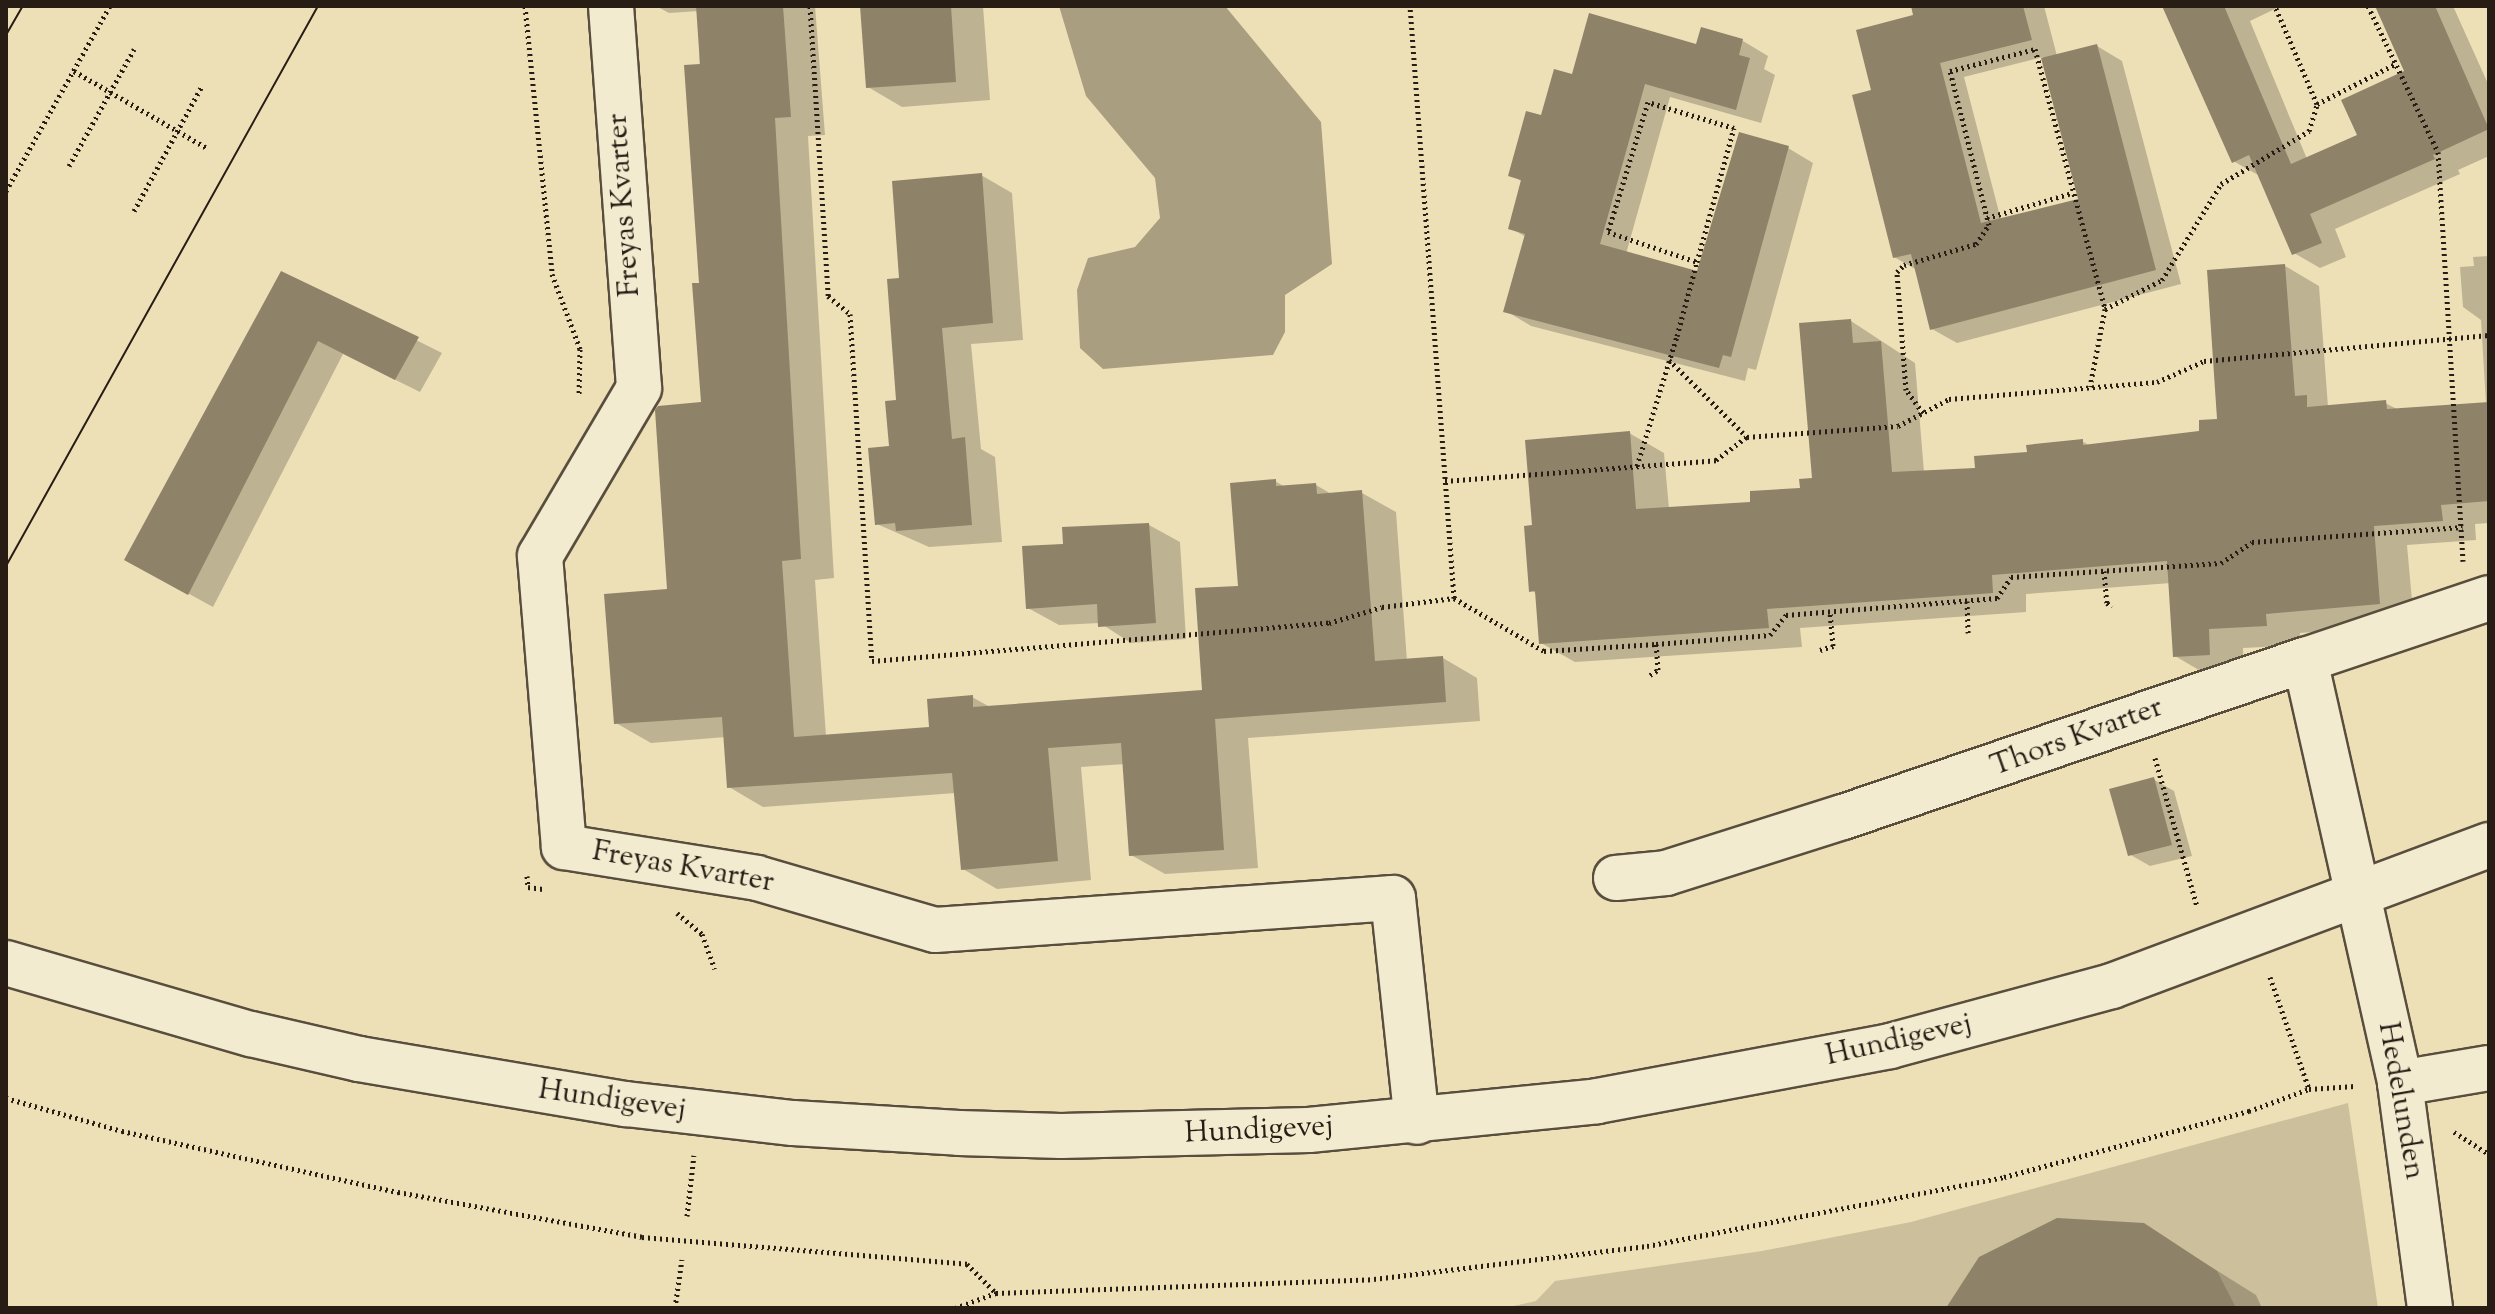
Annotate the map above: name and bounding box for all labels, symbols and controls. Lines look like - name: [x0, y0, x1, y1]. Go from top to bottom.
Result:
- street label: Freyas Kvarter: [601, 112, 649, 298]
- street label: Thors Kvarter: [1986, 690, 2168, 786]
- street label: Freyas Kvarter: [589, 834, 777, 902]
- street label: Hundigevej: [1823, 1007, 1975, 1075]
- street label: Hedelunden: [2368, 1019, 2432, 1183]
- street label: Hundigevej: [536, 1073, 688, 1129]
- street label: Hundigevej: [1184, 1109, 1334, 1153]

